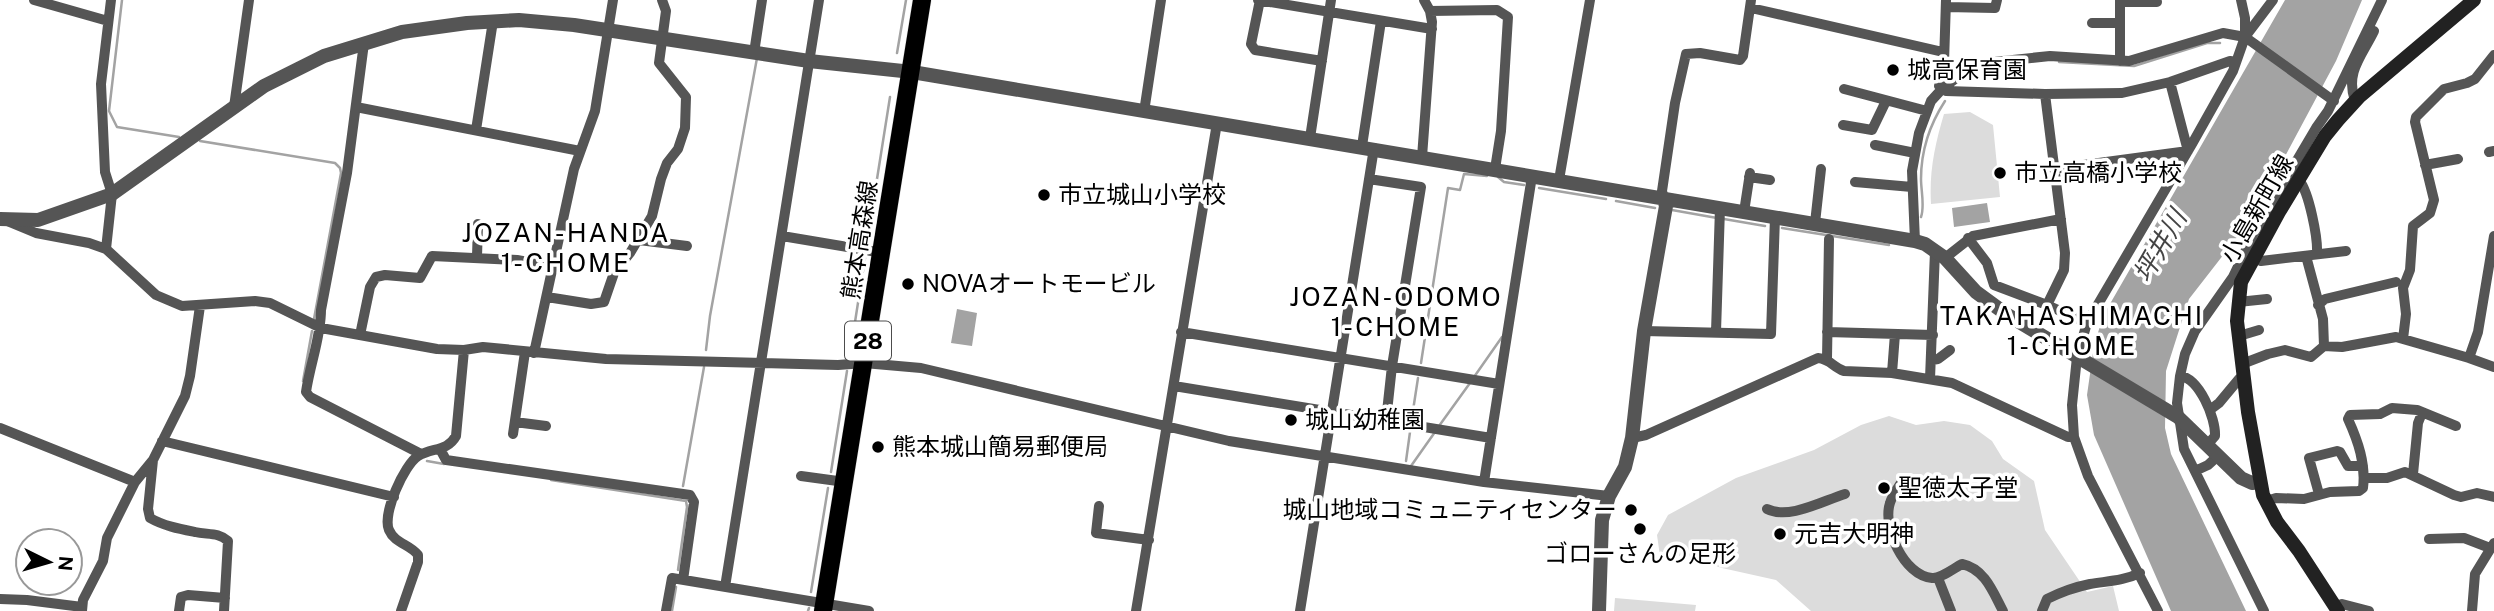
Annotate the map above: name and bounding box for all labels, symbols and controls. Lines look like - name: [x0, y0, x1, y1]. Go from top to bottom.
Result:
- place label: 城高保育園: [1907, 55, 2027, 83]
- marker: 城高保育園: [1885, 62, 1901, 78]
- street label: 小島新町線: [2214, 150, 2298, 267]
- place label: 市立高橋小学校: [2014, 158, 2182, 186]
- marker: 市立高橋小学校: [1992, 165, 2008, 181]
- street label: 熊本高森線: [836, 178, 882, 301]
- place label: 市立城山小学校: [1058, 180, 1226, 208]
- marker: 市立城山小学校: [1036, 187, 1052, 203]
- water label: 坪井川: [2127, 202, 2194, 287]
- district label: JOZAN-HANDA 1-CHOME: [462, 217, 670, 278]
- place label: NOVAオートモービル: [922, 269, 1156, 297]
- marker: NOVAオートモービル: [900, 276, 916, 292]
- district label: JOZAN-ODOMO 1-CHOME: [1289, 281, 1503, 342]
- district label: TAKAHASHIMACHI 1-CHOME: [1940, 300, 2204, 361]
- road number: 28: [845, 322, 891, 360]
- place label: 城山幼稚園: [1305, 405, 1425, 433]
- marker: 城山幼稚園: [1283, 412, 1299, 428]
- place label: 熊本城山簡易郵便局: [892, 432, 1108, 460]
- marker: 熊本城山簡易郵便局: [870, 439, 886, 455]
- place label: 聖徳太子堂: [1898, 473, 2018, 501]
- marker: 聖徳太子堂: [1876, 480, 1892, 496]
- place label: 城山地域コミュニティセンター: [1282, 495, 1617, 523]
- marker: 城山地域コミュニティセンター: [1623, 502, 1639, 518]
- place label: 元吉大明神: [1794, 519, 1914, 547]
- marker: ゴローさんの足形: [1632, 521, 1648, 537]
- marker: 元吉大明神: [1772, 526, 1788, 542]
- north arrow: [14, 527, 84, 597]
- place label: ゴローさんの足形: [1544, 539, 1736, 567]
- text: N: [54, 555, 78, 572]

